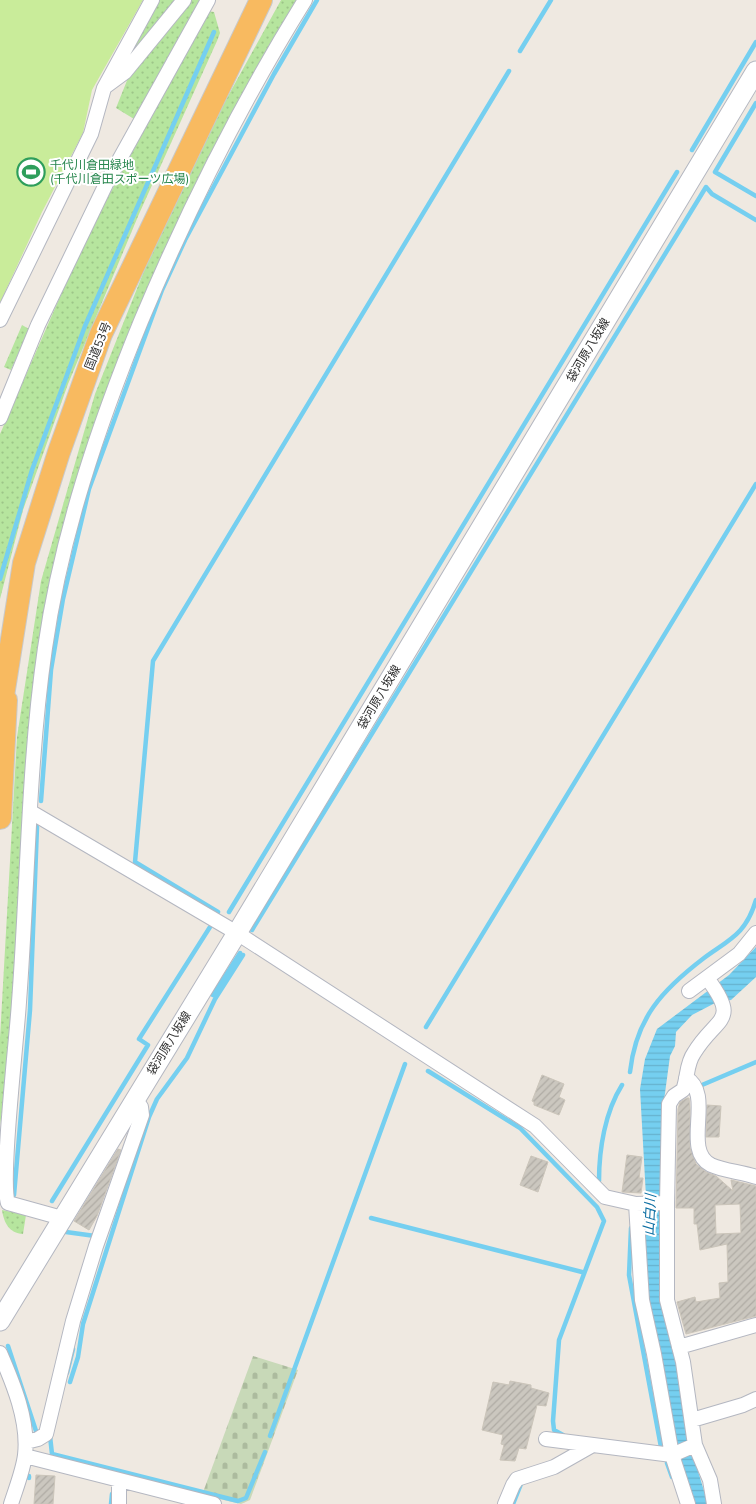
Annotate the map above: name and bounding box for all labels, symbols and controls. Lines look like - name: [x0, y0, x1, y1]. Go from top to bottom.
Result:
- sports icon: 千代川倉田緑地 (千代川倉田スポーツ広場): [16, 157, 46, 187]
- place label: 千代川倉田緑地 (千代川倉田スポーツ広場): [50, 157, 189, 187]
- street label: 袋河原八坂線: [562, 315, 613, 386]
- street label: 国道53号: [81, 320, 115, 372]
- street label: 袋河原八坂線: [353, 662, 404, 733]
- street label: 袋河原八坂線: [143, 1008, 195, 1079]
- water label: 山白川: [639, 1192, 661, 1236]

